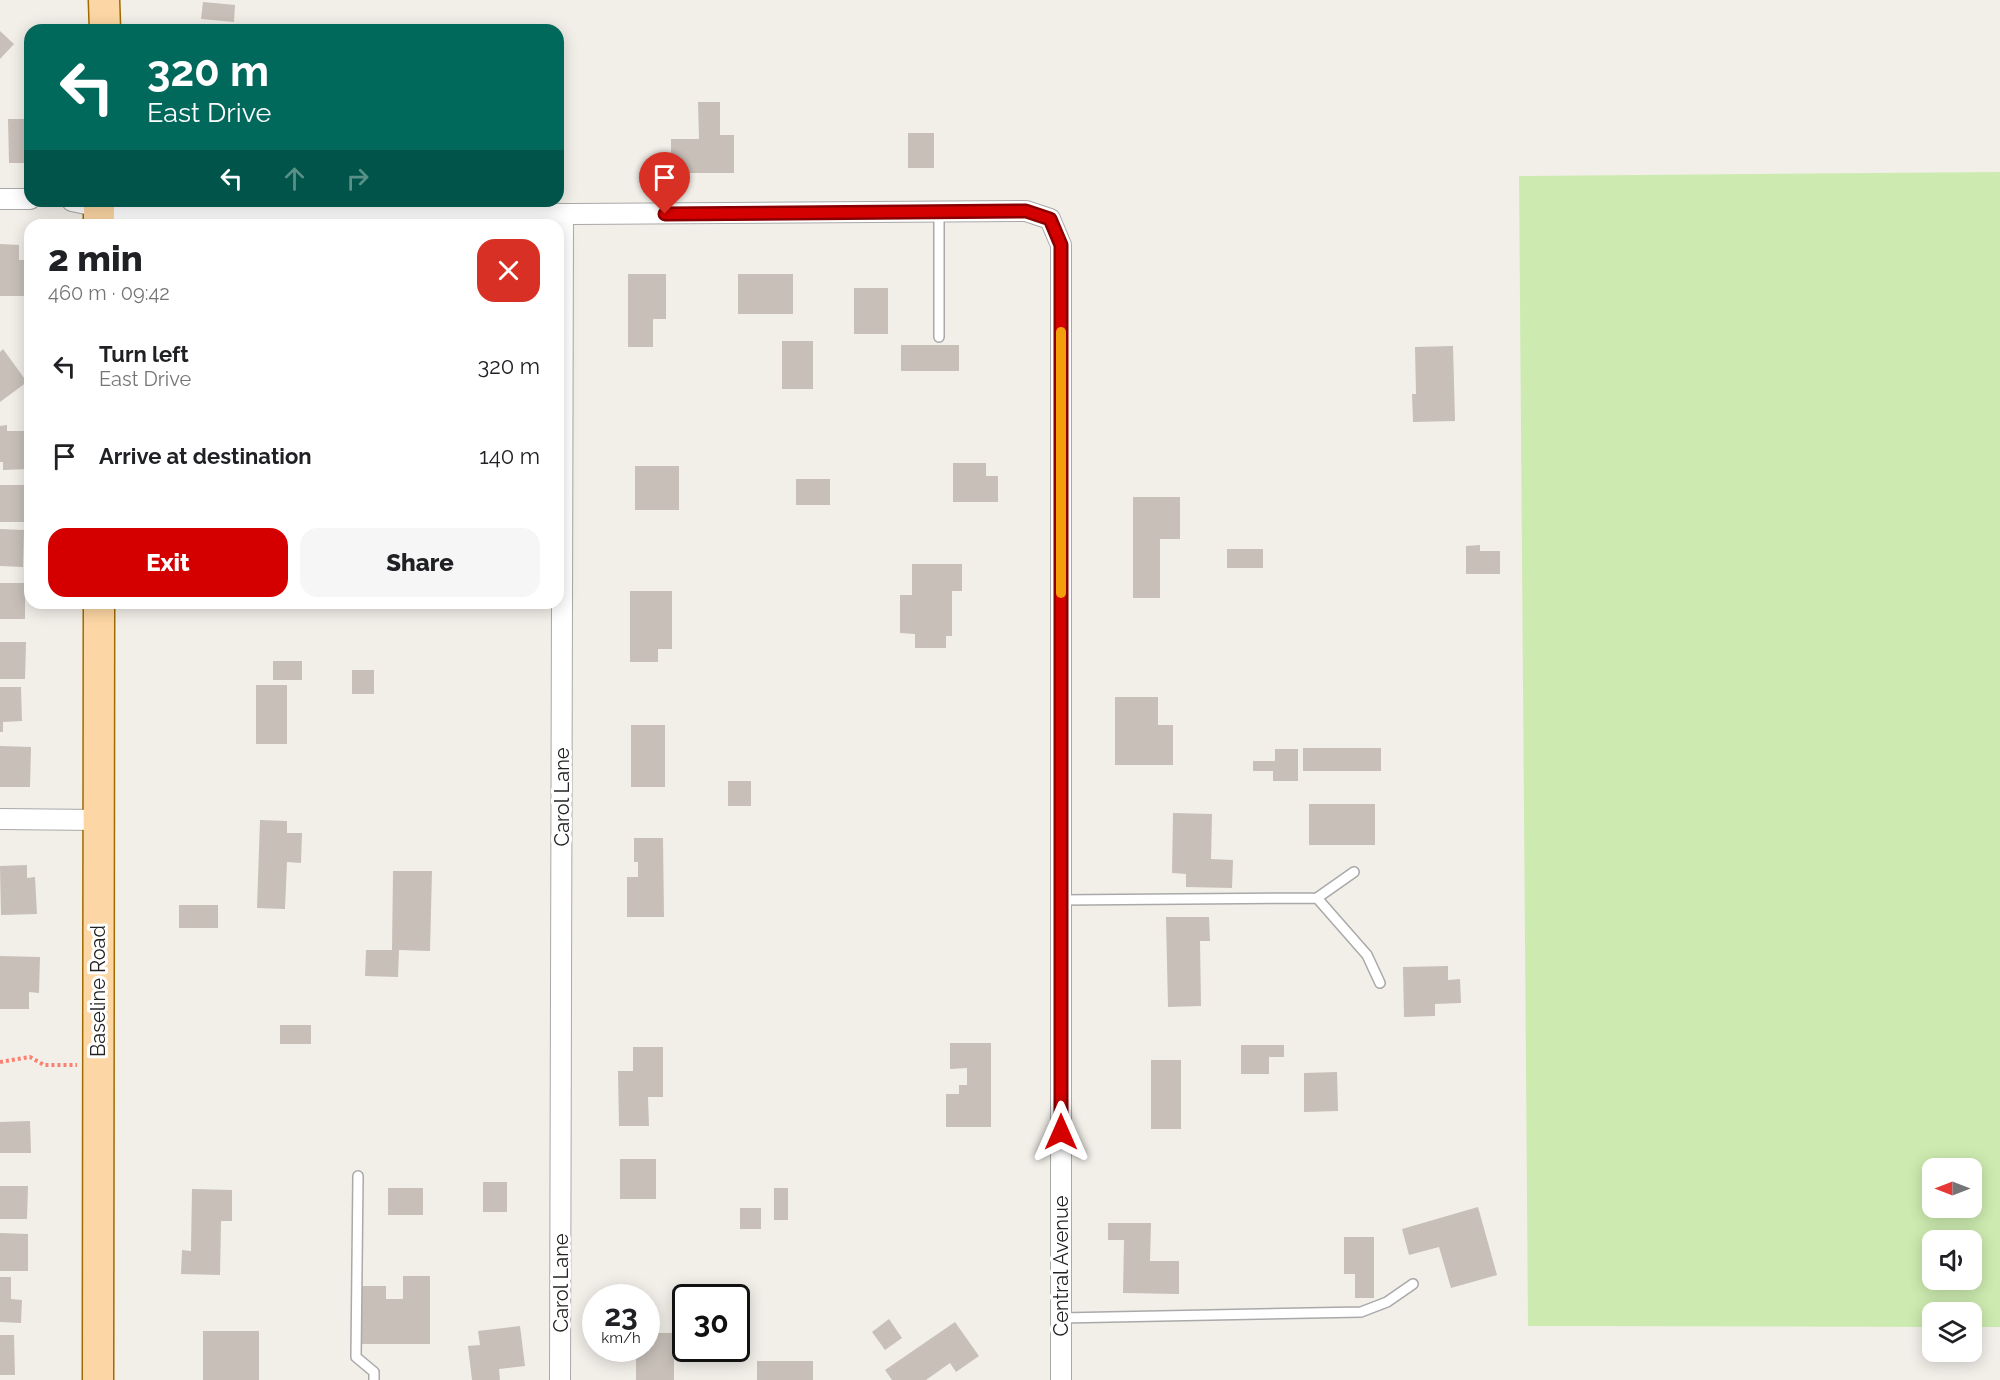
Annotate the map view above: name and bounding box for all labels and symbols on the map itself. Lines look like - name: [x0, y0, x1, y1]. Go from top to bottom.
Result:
- pin: [639, 152, 690, 214]
- street label: Carol Lane: [550, 747, 574, 847]
- street label: Baseline Road: [86, 925, 110, 1057]
- position arrow: [1029, 1100, 1093, 1164]
- north arrow: [1922, 1158, 1982, 1218]
- street label: Central Avenue: [1049, 1195, 1073, 1337]
- street label: Carol Lane: [549, 1233, 573, 1333]
- speed limit sign: 30: [672, 1284, 750, 1362]

